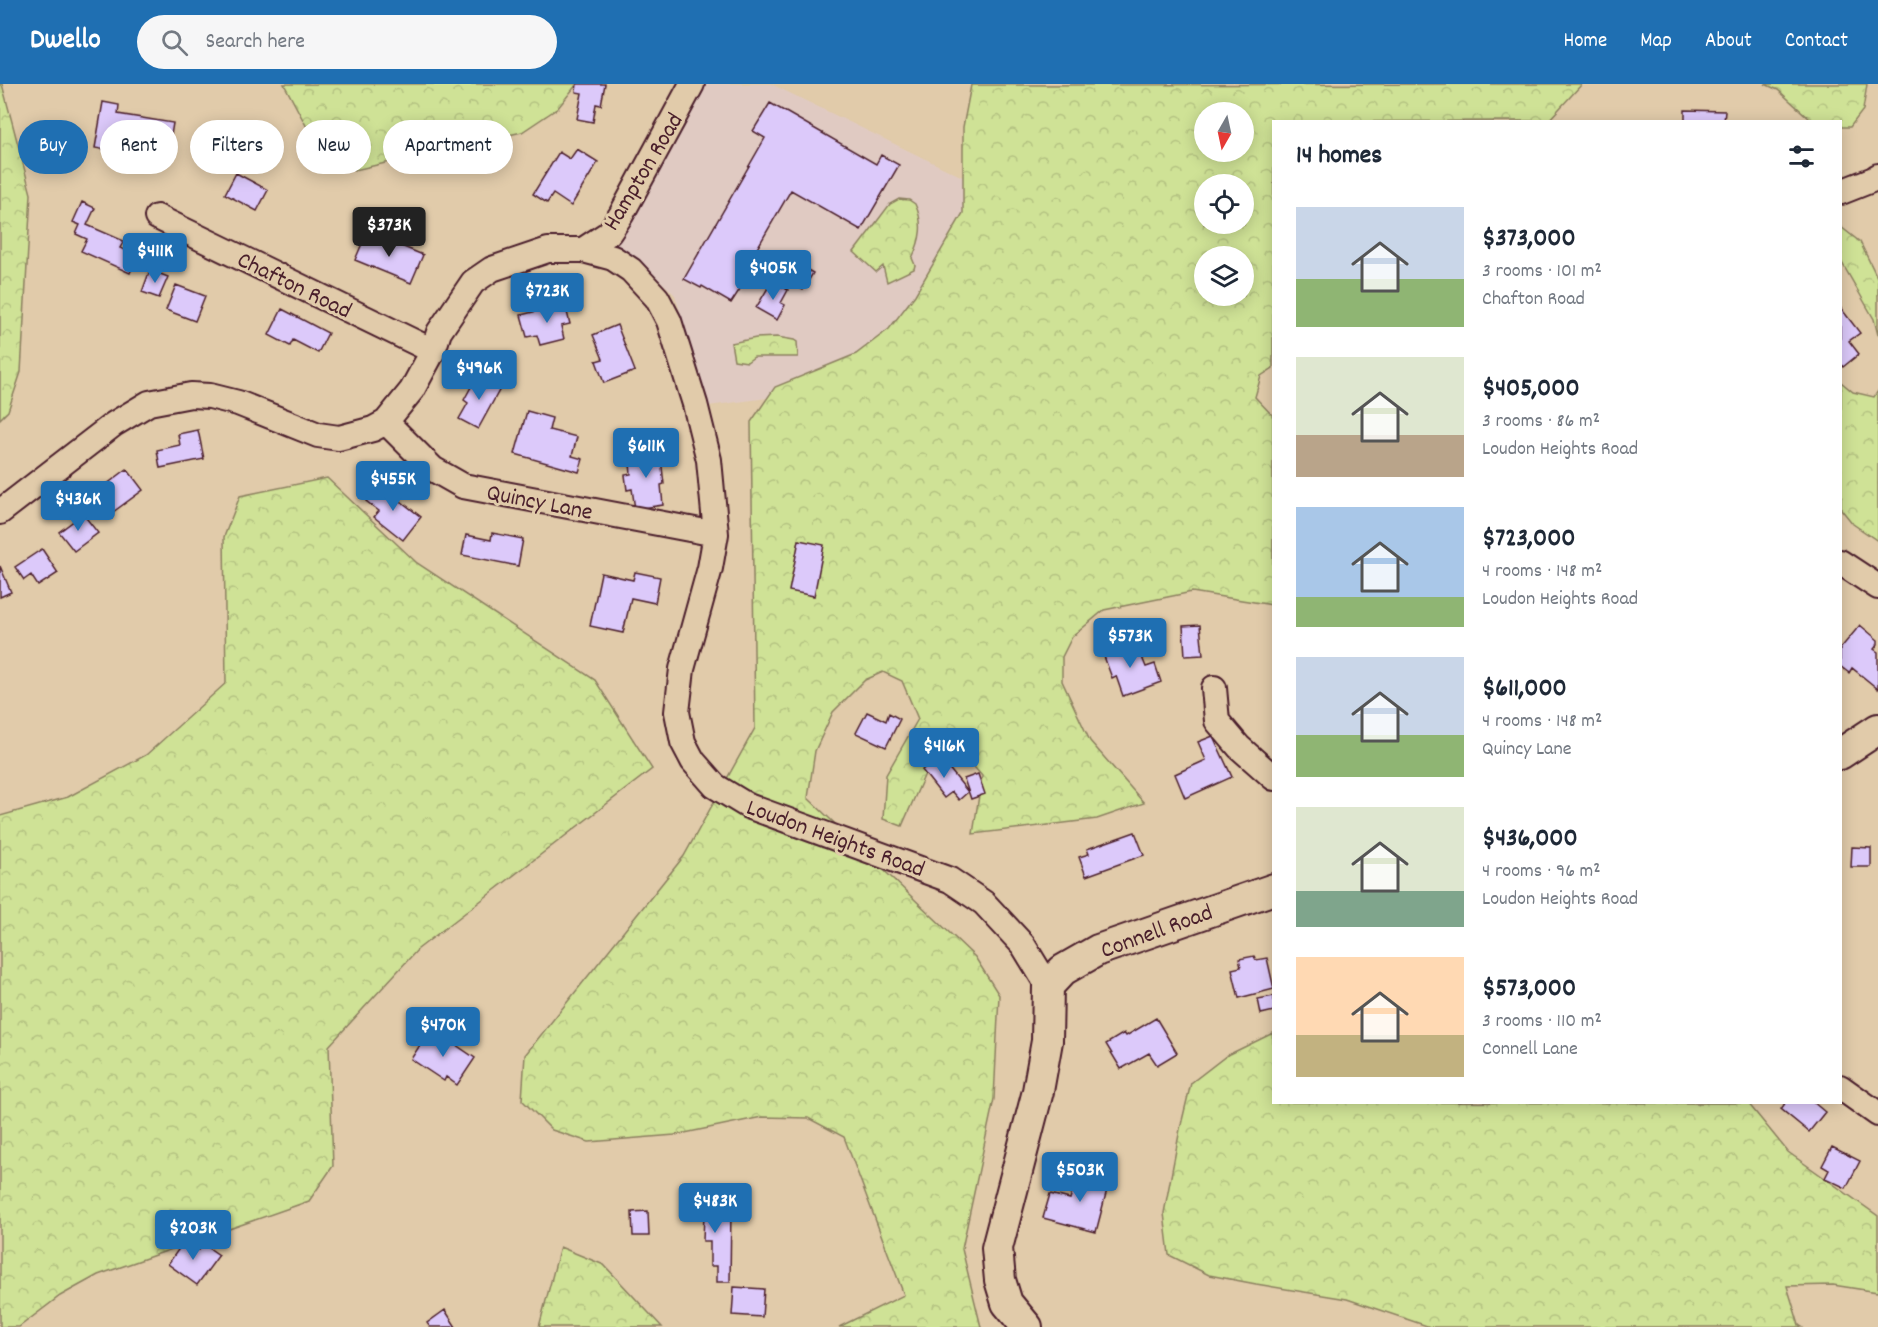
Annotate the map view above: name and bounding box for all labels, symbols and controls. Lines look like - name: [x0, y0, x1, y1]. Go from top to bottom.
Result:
- search box: [137, 15, 557, 69]
- text: Dwello: [30, 22, 101, 62]
- icon: search: [158, 26, 191, 59]
- text: Search here: [206, 27, 305, 58]
- text: Home: [1563, 27, 1607, 57]
- text: Map: [1640, 27, 1672, 57]
- text: About: [1705, 27, 1752, 57]
- text: Contact: [1785, 27, 1848, 57]
- north arrow: [1194, 102, 1254, 162]
- map controls: [1194, 102, 1254, 306]
- street label: Hampton Road: [596, 107, 693, 238]
- chip: Buy: [18, 120, 88, 174]
- chip: Rent: [100, 120, 178, 174]
- chip: Filters: [190, 120, 284, 174]
- chip: New: [296, 120, 371, 174]
- chip: Apartment: [383, 120, 513, 174]
- text: 14 homes: [1296, 138, 1382, 175]
- icon: filters: [1785, 140, 1818, 173]
- button: locate: [1194, 174, 1254, 234]
- pin: $373K: [347, 207, 431, 258]
- text: $373K: [367, 212, 411, 240]
- text: $373,000: [1482, 221, 1576, 258]
- icon: home: [1344, 231, 1416, 303]
- pin: $411K: [113, 233, 197, 284]
- text: $411K: [137, 238, 173, 266]
- street label: Chafton Road: [231, 244, 357, 329]
- button: layers: [1194, 246, 1254, 306]
- pin: $405K: [731, 250, 815, 301]
- text: $405K: [749, 255, 797, 283]
- text: 3 rooms · 101 m²: [1482, 258, 1602, 286]
- pin: $723K: [505, 273, 589, 324]
- text: $723K: [525, 278, 569, 306]
- text: Chafton Road: [1482, 286, 1585, 314]
- pin: $496K: [437, 350, 521, 401]
- text: $496K: [456, 355, 502, 383]
- text: $405,000: [1482, 371, 1580, 408]
- icon: home: [1344, 381, 1416, 453]
- text: 3 rooms · 86 m²: [1482, 408, 1600, 436]
- pin: $611K: [604, 428, 688, 479]
- text: $611K: [627, 433, 665, 461]
- text: Loudon Heights Road: [1482, 436, 1638, 464]
- pin: $455K: [351, 461, 435, 512]
- text: $455K: [370, 466, 416, 494]
- street label: Quincy Lane: [483, 477, 595, 531]
- pin: $436K: [36, 481, 120, 532]
- text: $436K: [55, 486, 101, 514]
- text: $723,000: [1482, 521, 1576, 558]
- icon: home: [1344, 531, 1416, 603]
- text: 4 rooms · 148 m²: [1482, 558, 1602, 586]
- text: Loudon Heights Road: [1482, 586, 1638, 614]
- pin: $573K: [1088, 618, 1172, 669]
- text: $573K: [1107, 623, 1153, 651]
- text: $611,000: [1482, 671, 1567, 708]
- icon: home: [1344, 681, 1416, 753]
- text: 4 rooms · 148 m²: [1482, 708, 1602, 736]
- pin: $416K: [902, 728, 986, 779]
- text: $416K: [923, 733, 965, 761]
- text: Quincy Lane: [1482, 736, 1572, 764]
- street label: Loudon Heights Road: [741, 792, 929, 888]
- text: $436,000: [1482, 821, 1578, 858]
- icon: home: [1344, 831, 1416, 903]
- text: 4 rooms · 96 m²: [1482, 858, 1601, 886]
- text: Loudon Heights Road: [1482, 886, 1638, 914]
- street label: Connell Road: [1096, 897, 1218, 969]
- text: $573,000: [1482, 971, 1576, 1008]
- icon: home: [1344, 981, 1416, 1053]
- pin: $470K: [401, 1007, 485, 1058]
- text: 3 rooms · 110 m²: [1482, 1008, 1602, 1036]
- text: $470K: [420, 1012, 466, 1040]
- text: Connell Lane: [1482, 1036, 1578, 1064]
- pin: $503K: [1038, 1152, 1122, 1203]
- text: $503K: [1056, 1157, 1104, 1185]
- pin: $483K: [673, 1183, 757, 1234]
- text: $483K: [693, 1188, 737, 1216]
- pin: $203K: [151, 1210, 235, 1261]
- text: $203K: [169, 1215, 217, 1243]

